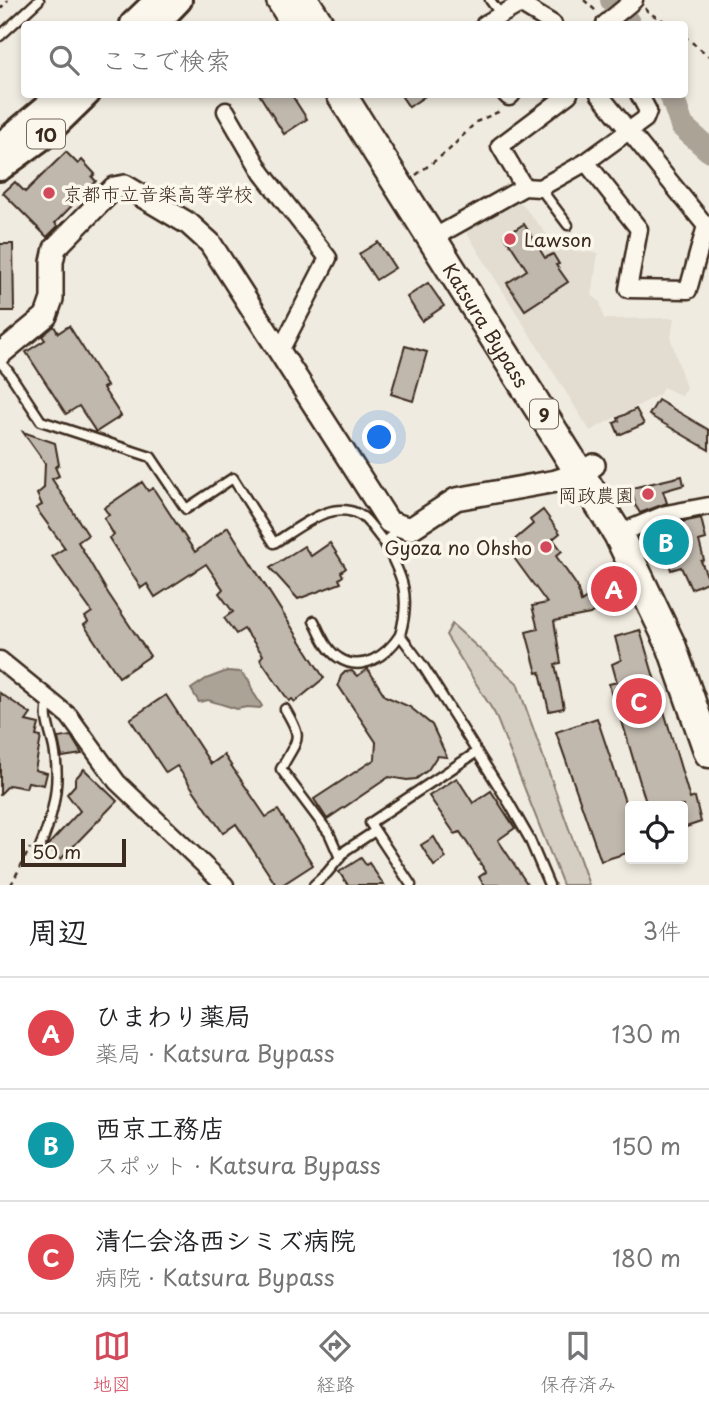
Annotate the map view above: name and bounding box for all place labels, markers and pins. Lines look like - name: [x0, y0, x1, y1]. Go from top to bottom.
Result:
- place label: 京都市立音楽高等学校: [63, 179, 253, 207]
- marker: 京都市立音楽高等学校: [41, 185, 57, 201]
- place label: Lawson: [524, 225, 592, 253]
- marker: Lawson: [502, 231, 518, 247]
- place label: 岡政農園: [558, 480, 634, 508]
- marker: 岡政農園: [640, 486, 656, 502]
- pin: B: [643, 516, 689, 568]
- place label: Gyoza no Ohsho: [384, 533, 532, 561]
- marker: Gyoza no Ohsho: [538, 539, 554, 555]
- pin: A: [591, 563, 637, 615]
- pin: C: [616, 675, 662, 727]

